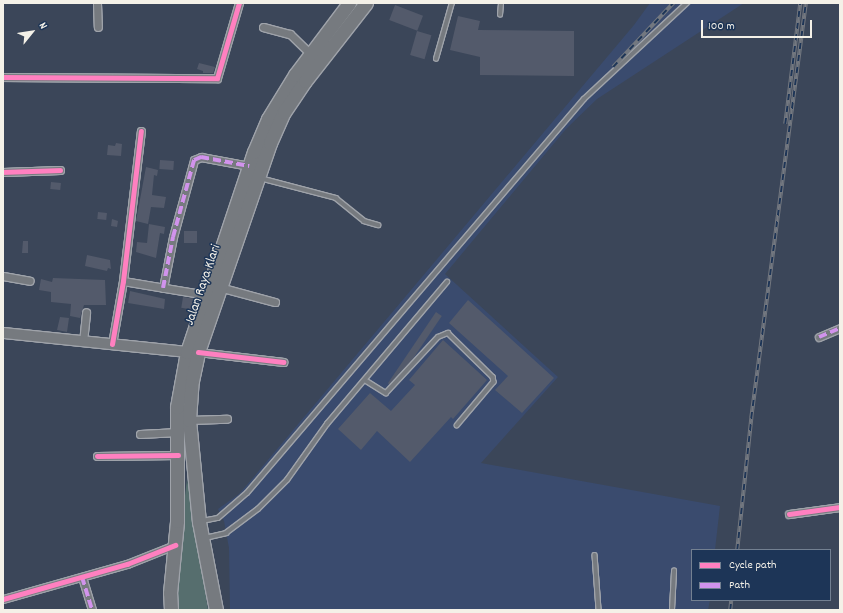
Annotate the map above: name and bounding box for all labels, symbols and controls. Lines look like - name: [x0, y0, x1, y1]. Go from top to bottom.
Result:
- north arrow: [12, 12, 52, 52]
- scale bar: [703, 12, 814, 38]
- text: 100 m: [708, 18, 735, 35]
- text: N: [34, 20, 51, 32]
- street label: Jalan Raya Klari: [181, 242, 225, 328]
- legend: [691, 549, 831, 601]
- text: Cycle path: [729, 557, 777, 574]
- text: Path: [729, 577, 750, 594]

